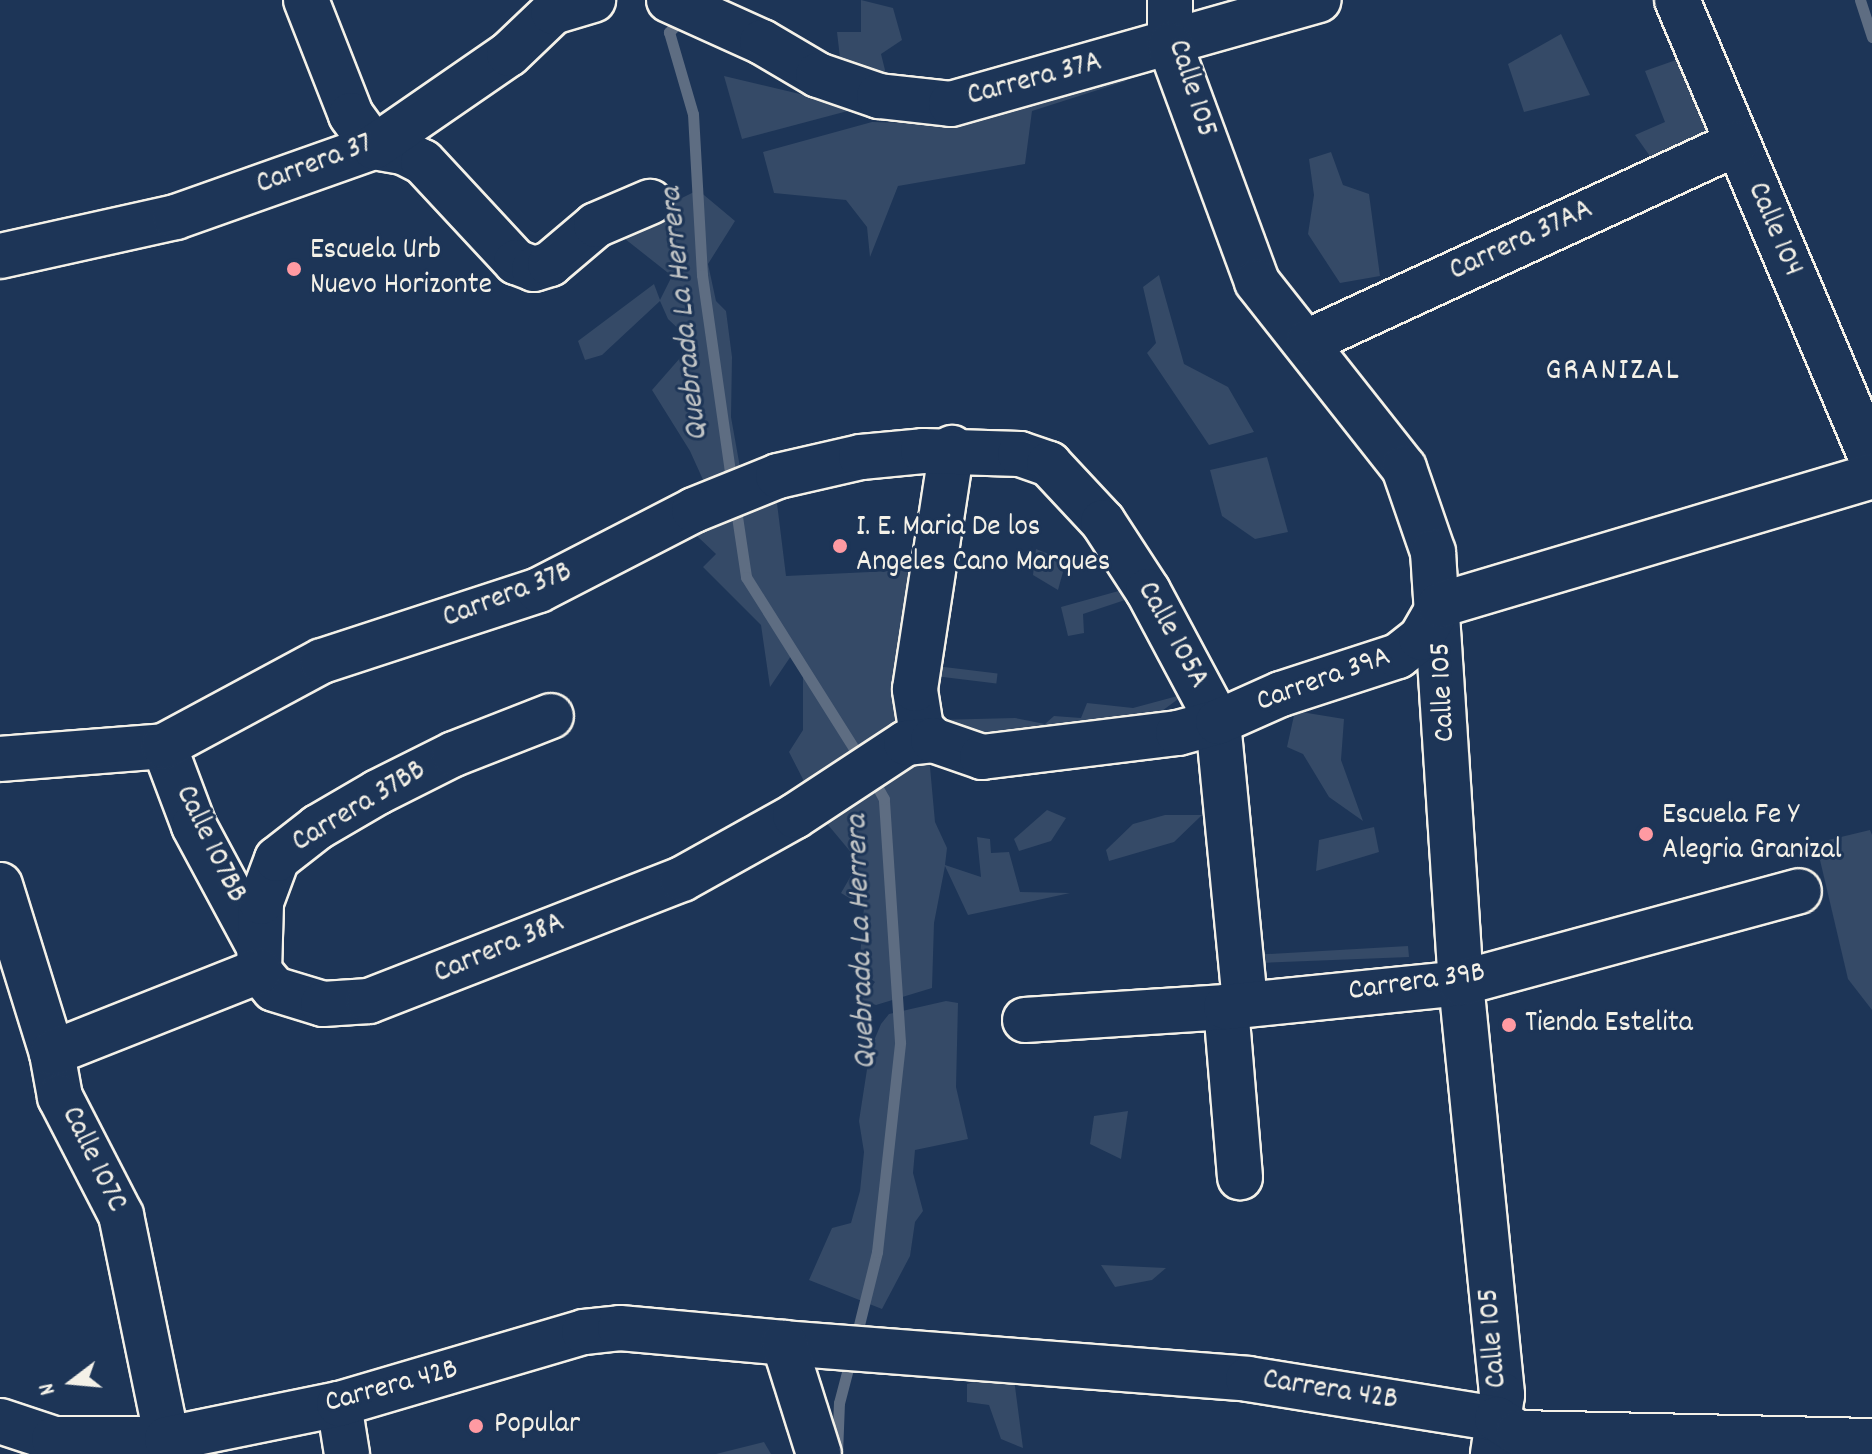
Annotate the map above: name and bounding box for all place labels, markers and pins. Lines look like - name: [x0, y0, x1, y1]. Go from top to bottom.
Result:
- place label: Escuela Urb Nuevo Horizonte: [310, 234, 492, 304]
- marker: Escuela Urb Nuevo Horizonte: [285, 260, 303, 278]
- place label: I. E. Maria De los Angeles Cano Marques: [856, 511, 1110, 582]
- marker: I. E. Maria De los Angeles Cano Marques: [831, 537, 849, 555]
- place label: Escuela Fe Y Alegria Granizal: [1662, 799, 1842, 870]
- marker: Escuela Fe Y Alegria Granizal: [1637, 825, 1655, 843]
- place label: Tienda Estelita: [1525, 1007, 1693, 1043]
- marker: Tienda Estelita: [1500, 1016, 1518, 1034]
- place label: Popular: [494, 1408, 580, 1444]
- marker: Popular: [465, 1415, 487, 1437]

